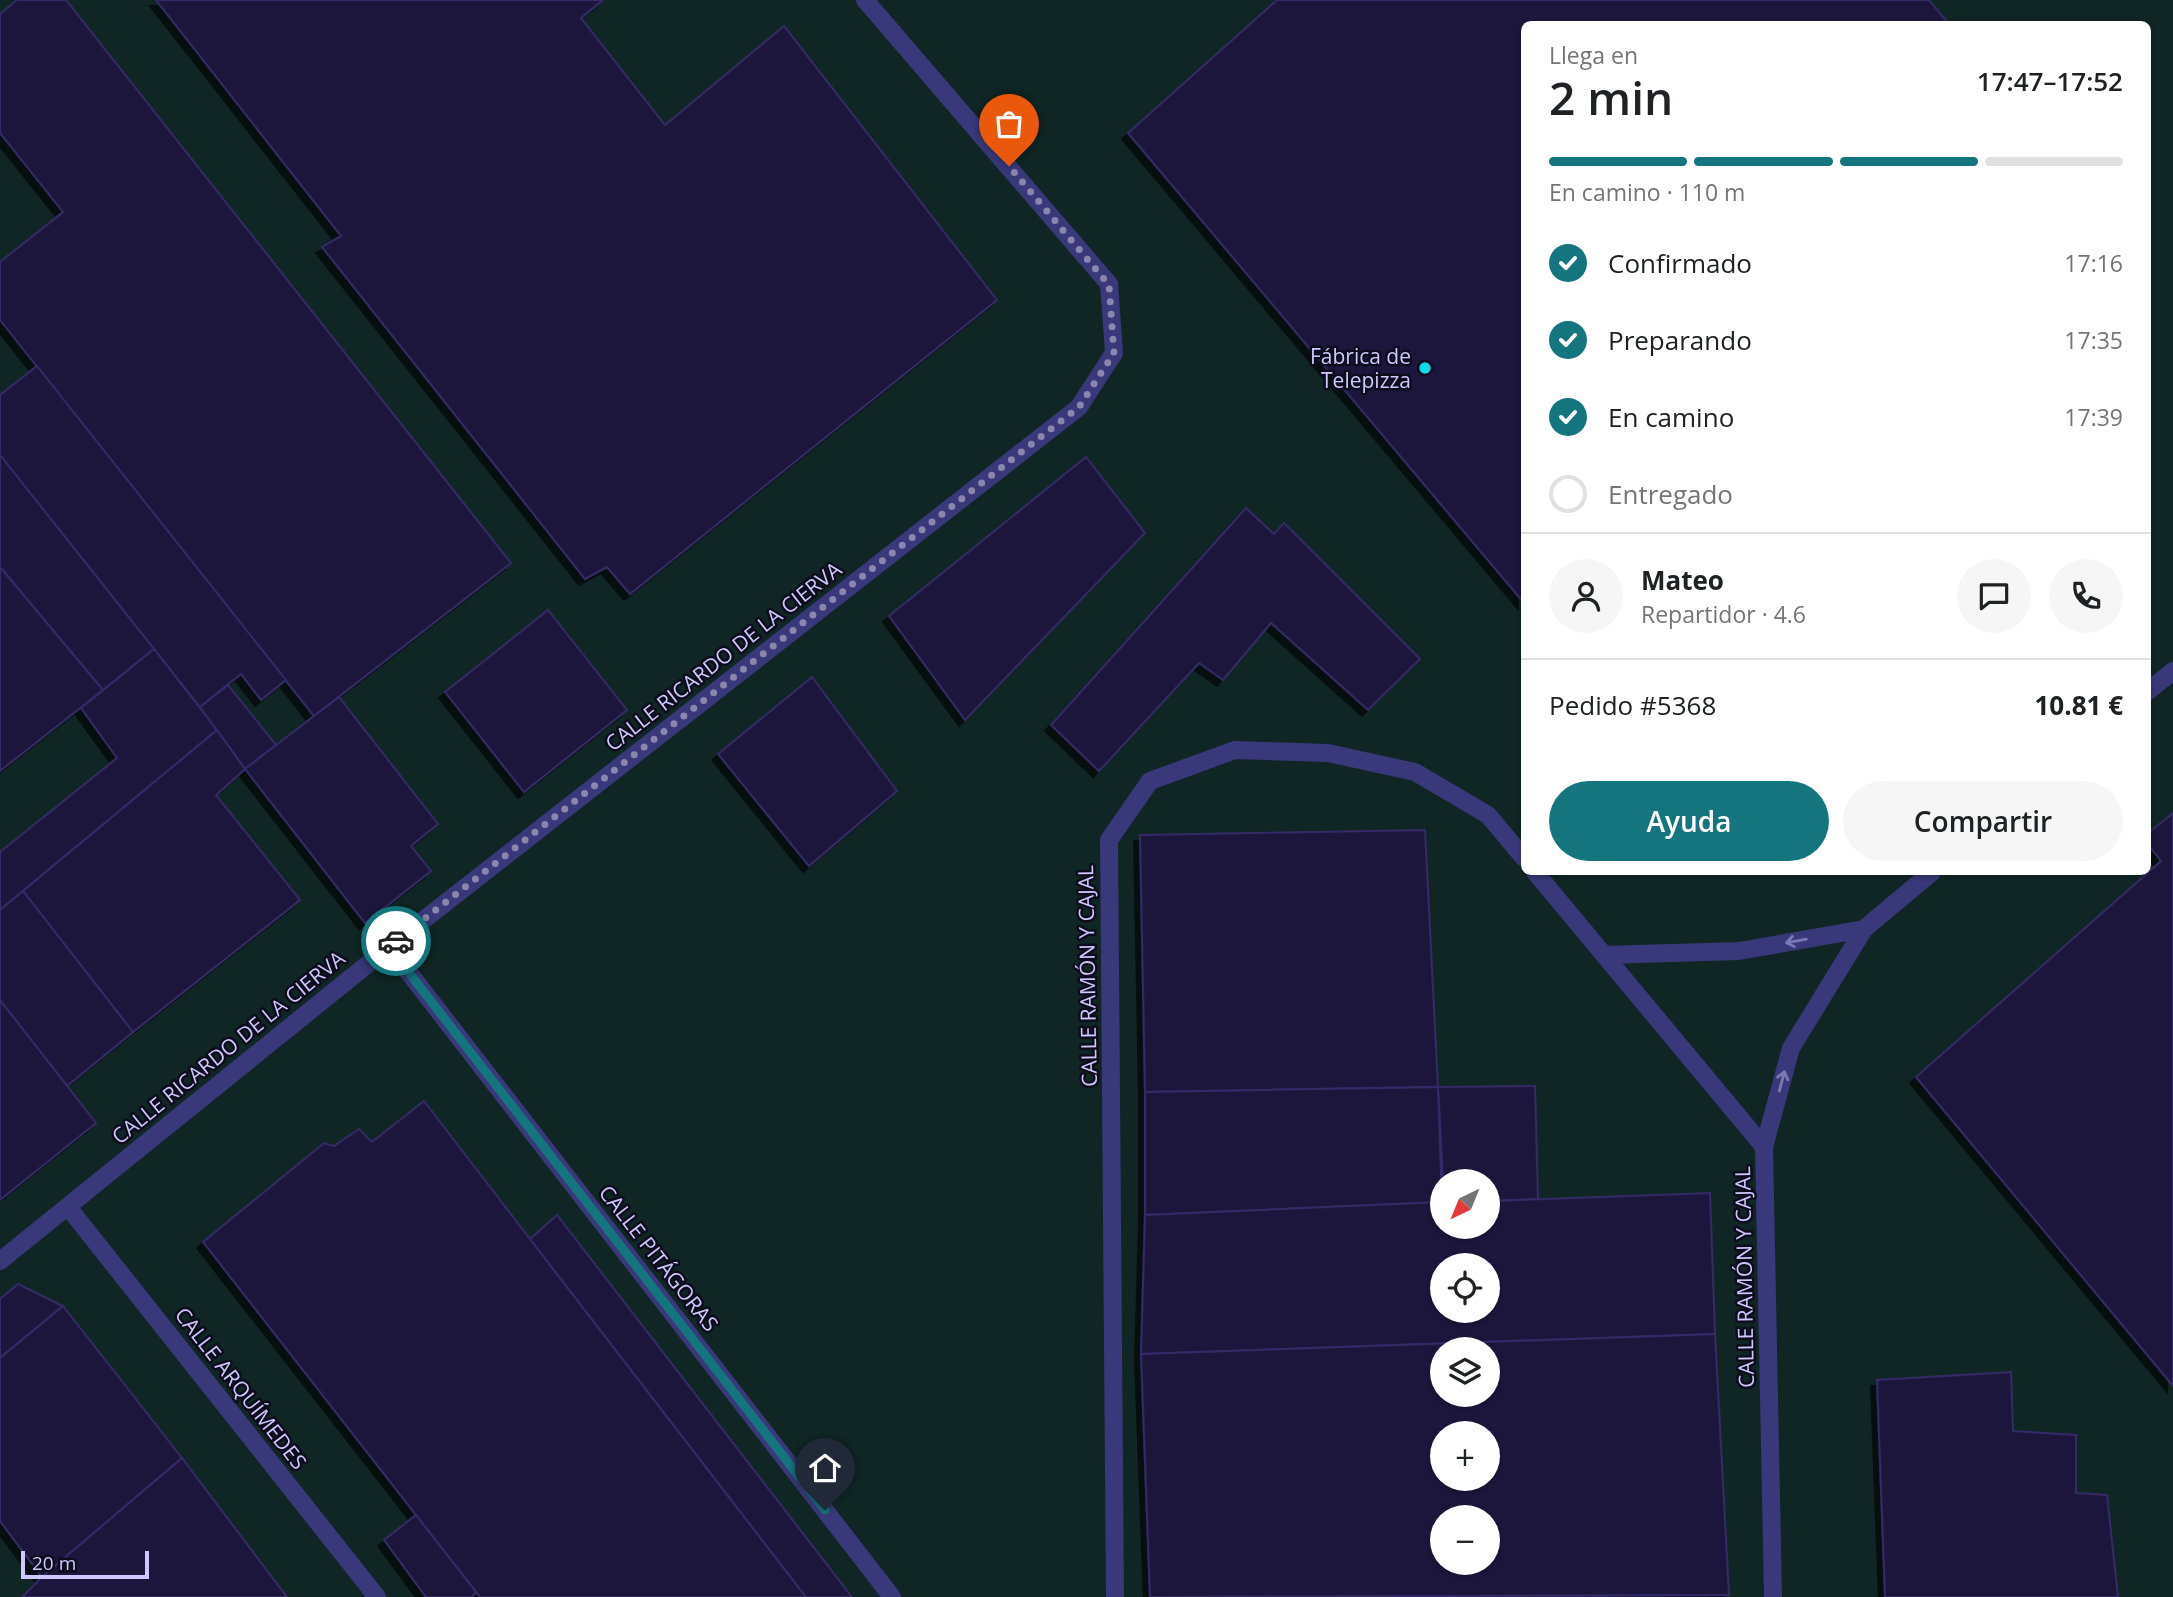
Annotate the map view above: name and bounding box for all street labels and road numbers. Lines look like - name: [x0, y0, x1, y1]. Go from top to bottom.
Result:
- street label: CALLE RICARDO DE LA CIERVA: [599, 554, 847, 757]
- street label: CALLE RAMÓN Y CAJAL: [1071, 865, 1103, 1087]
- street label: CALLE RICARDO DE LA CIERVA: [106, 944, 351, 1150]
- street label: CALLE RAMÓN Y CAJAL: [1728, 1166, 1760, 1388]
- street label: CALLE PITÁGORAS: [593, 1179, 725, 1337]
- street label: CALLE ARQUÍMEDES: [169, 1301, 313, 1475]

